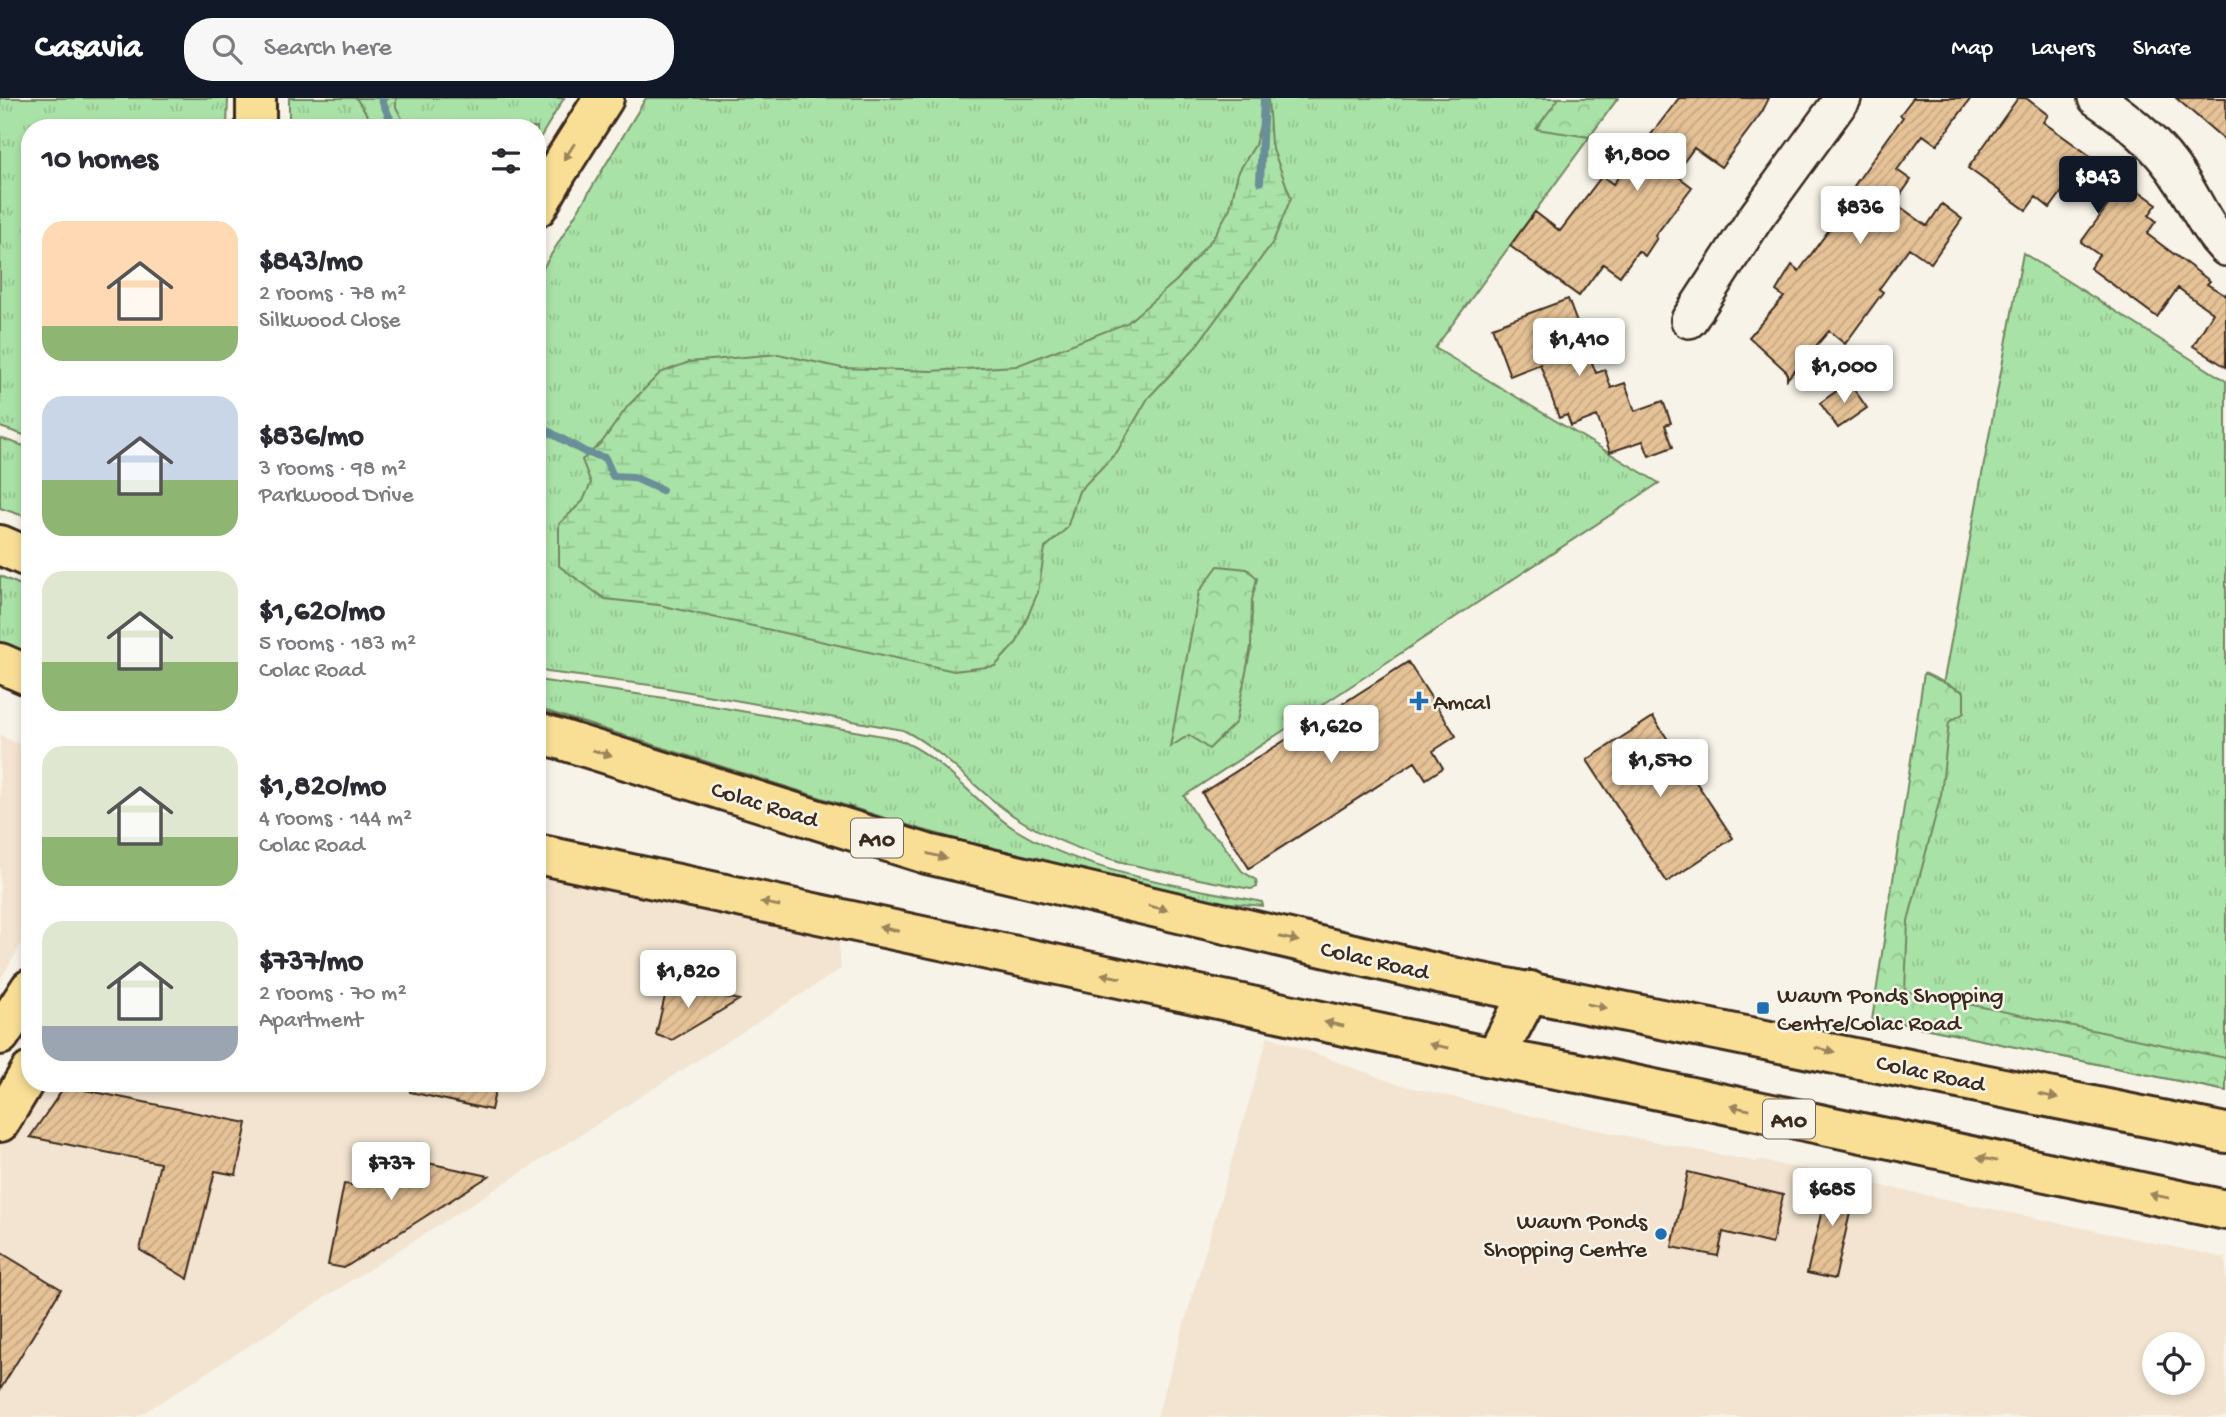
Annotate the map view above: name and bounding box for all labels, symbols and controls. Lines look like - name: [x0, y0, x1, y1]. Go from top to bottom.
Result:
- search box: [184, 18, 674, 81]
- text: Casavia: [35, 30, 142, 68]
- icon: search: [208, 30, 246, 68]
- text: Search here: [264, 34, 392, 65]
- text: Map: [1951, 35, 1993, 64]
- text: Layers: [2031, 35, 2095, 64]
- text: Share: [2133, 35, 2191, 64]
- pin: $1,800: [1580, 134, 1694, 193]
- icon: filters: [487, 142, 525, 180]
- one-way arrow: [563, 142, 576, 162]
- text: $1,800: [1604, 142, 1670, 169]
- text: 10 homes: [42, 144, 158, 179]
- pin: $843: [2057, 156, 2139, 216]
- text: $843: [2075, 165, 2121, 192]
- pin: $836: [1819, 186, 1901, 246]
- text: $836: [1837, 195, 1883, 222]
- text: $843/mo: [259, 246, 363, 281]
- icon: home: [98, 249, 182, 333]
- text: 2 rooms · 78 m²: [259, 281, 406, 308]
- text: Silkwood Close: [259, 308, 400, 335]
- pin: $1,410: [1522, 318, 1636, 378]
- text: $1,410: [1549, 327, 1609, 354]
- pin: $1,000: [1787, 345, 1901, 405]
- text: $1,000: [1811, 354, 1877, 381]
- text: $836/mo: [259, 421, 364, 456]
- icon: home: [98, 424, 182, 508]
- text: 3 rooms · 98 m²: [259, 456, 406, 483]
- text: Parkwood Drive: [259, 483, 414, 510]
- text: $1,620/mo: [259, 596, 385, 631]
- icon: home: [98, 599, 182, 683]
- text: 5 rooms · 183 m²: [259, 631, 416, 658]
- text: Colac Road: [259, 658, 365, 685]
- place label: Amcal: [1433, 690, 1491, 719]
- marker: Amcal: [1411, 693, 1427, 709]
- pin: $1,620: [1274, 706, 1388, 765]
- text: $1,620: [1300, 714, 1362, 741]
- pin: $1,570: [1603, 740, 1717, 799]
- one-way arrow: [592, 748, 613, 758]
- text: $1,570: [1628, 748, 1692, 775]
- text: $1,820/mo: [259, 771, 386, 806]
- icon: home: [98, 774, 182, 858]
- street label: Colac Road: [707, 776, 823, 837]
- text: 4 rooms · 144 m²: [259, 806, 412, 833]
- road number: A10: [851, 818, 903, 858]
- text: Colac Road: [259, 833, 365, 860]
- one-way arrow: [926, 851, 948, 862]
- one-way arrow: [759, 898, 781, 909]
- one-way arrow: [1147, 903, 1169, 914]
- one-way arrow: [878, 923, 900, 934]
- one-way arrow: [1278, 934, 1300, 945]
- street label: Colac Road: [1317, 936, 1433, 989]
- text: $737/mo: [259, 946, 363, 981]
- icon: home: [98, 949, 182, 1033]
- pin: $1,820: [631, 950, 745, 1010]
- text: $1,820: [656, 959, 720, 986]
- one-way arrow: [1100, 971, 1122, 982]
- text: 2 rooms · 70 m²: [259, 981, 407, 1008]
- place label: Waurn Ponds Shopping Centre/Colac Road: [1777, 983, 2004, 1040]
- one-way arrow: [1586, 1000, 1608, 1011]
- marker: Waurn Ponds Shopping Centre/Colac Road: [1755, 1000, 1771, 1016]
- text: Apartment: [259, 1008, 363, 1035]
- one-way arrow: [1323, 1018, 1345, 1029]
- one-way arrow: [1428, 1040, 1450, 1051]
- one-way arrow: [1814, 1045, 1836, 1056]
- street label: Colac Road: [1873, 1050, 1989, 1101]
- one-way arrow: [2037, 1091, 2059, 1102]
- road number: A10: [1763, 1100, 1815, 1138]
- one-way arrow: [1729, 1102, 1751, 1113]
- pin: $737: [350, 1142, 432, 1202]
- text: $737: [368, 1151, 414, 1178]
- one-way arrow: [1976, 1154, 1998, 1165]
- pin: $685: [1791, 1168, 1873, 1228]
- text: $685: [1809, 1177, 1855, 1204]
- one-way arrow: [2148, 1190, 2170, 1201]
- place label: Waurn Ponds Shopping Centre: [1483, 1209, 1648, 1266]
- marker: Waurn Ponds Shopping Centre: [1653, 1226, 1669, 1242]
- map controls: [2142, 1332, 2205, 1395]
- button: locate: [2142, 1332, 2205, 1395]

